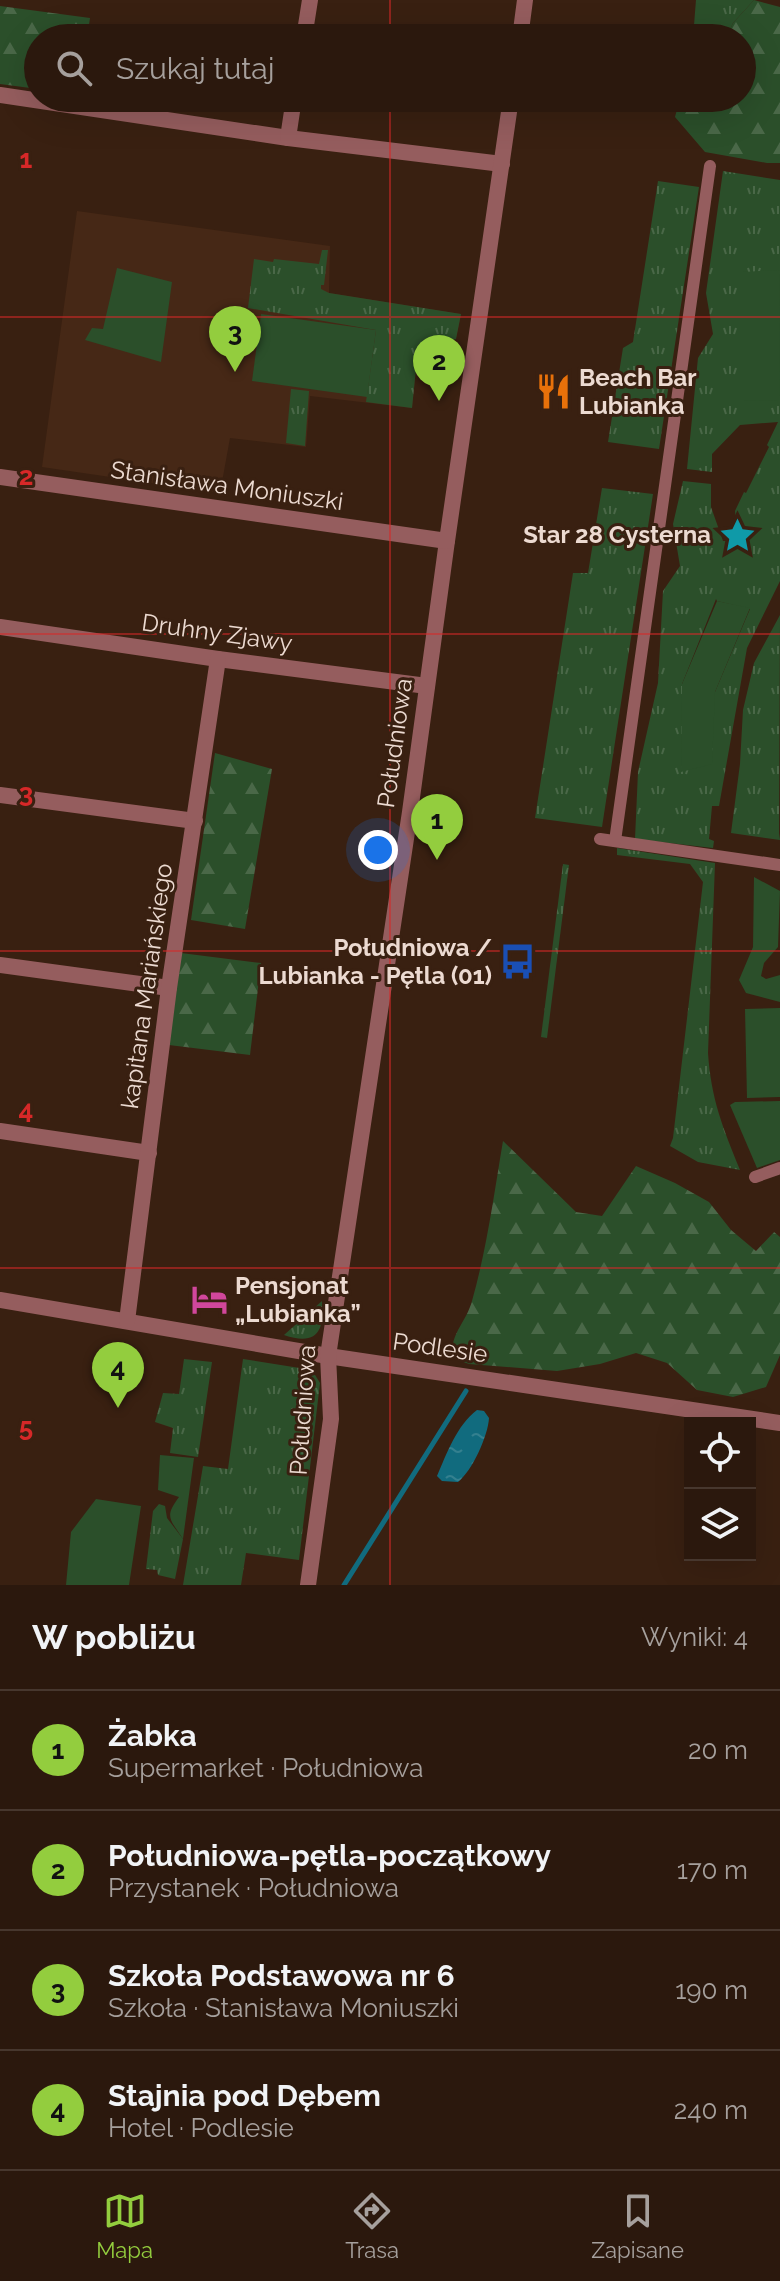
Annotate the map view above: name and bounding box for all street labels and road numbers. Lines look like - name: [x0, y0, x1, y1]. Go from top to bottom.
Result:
- street label: Stanisława Moniuszki: [109, 455, 345, 516]
- street label: Druhny Zjawy: [140, 608, 294, 657]
- street label: Południowa: [371, 676, 418, 810]
- street label: kapitana Mariańskiego: [115, 861, 178, 1111]
- street label: Podlesie: [391, 1327, 489, 1369]
- street label: Południowa: [283, 1344, 322, 1476]

